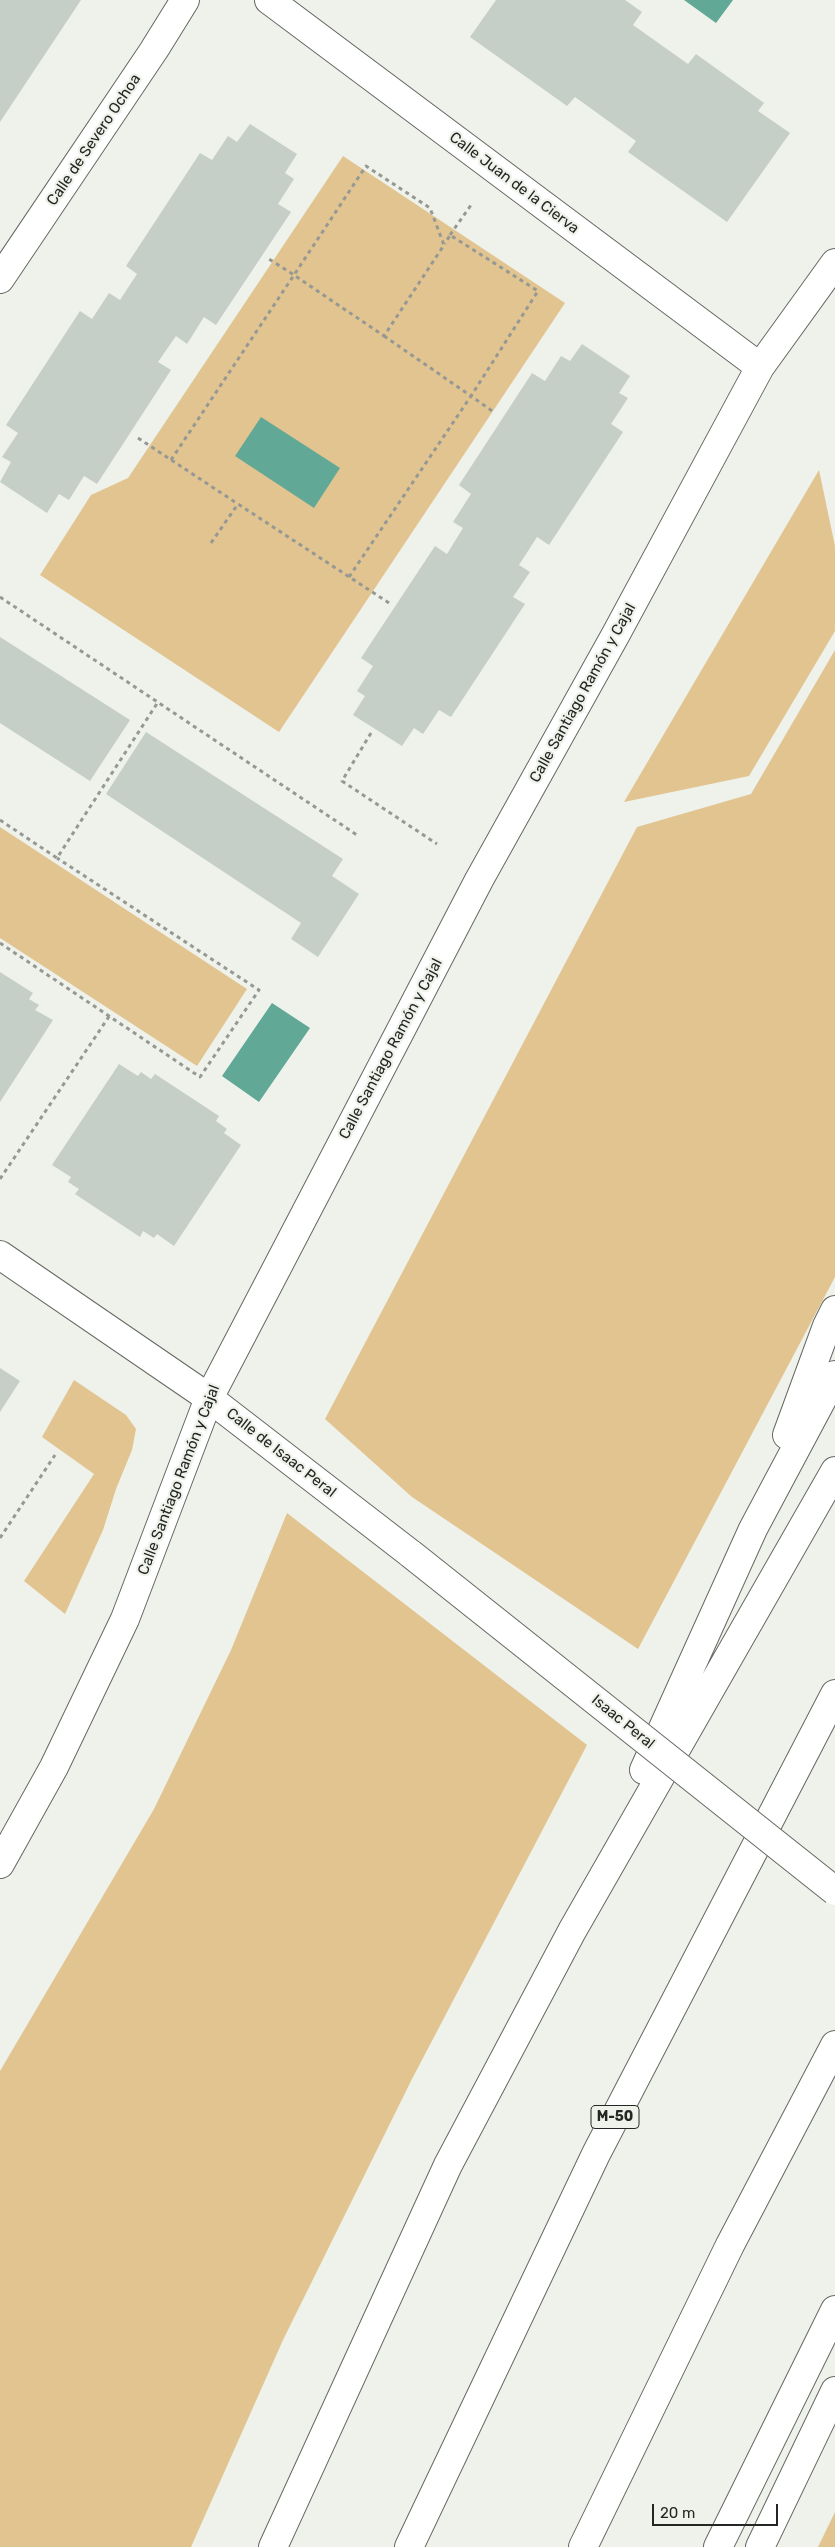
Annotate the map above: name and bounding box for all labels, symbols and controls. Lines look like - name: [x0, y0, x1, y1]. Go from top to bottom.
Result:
- street label: Calle de Severo Ochoa: [43, 71, 145, 209]
- street label: Calle Juan de la Cierva: [446, 128, 582, 238]
- street label: Calle Santiago Ramón y Cajal: [526, 600, 640, 786]
- street label: Calle Santiago Ramón y Cajal: [336, 956, 446, 1142]
- street label: Calle Santiago Ramón y Cajal: [134, 1382, 224, 1578]
- street label: Calle de Isaac Peral: [223, 1405, 339, 1501]
- street label: Isaac Peral: [588, 1691, 658, 1753]
- road number: M-50: [591, 2106, 639, 2128]
- scale bar: [655, 2494, 781, 2526]
- text: 20 m: [660, 2504, 695, 2522]

